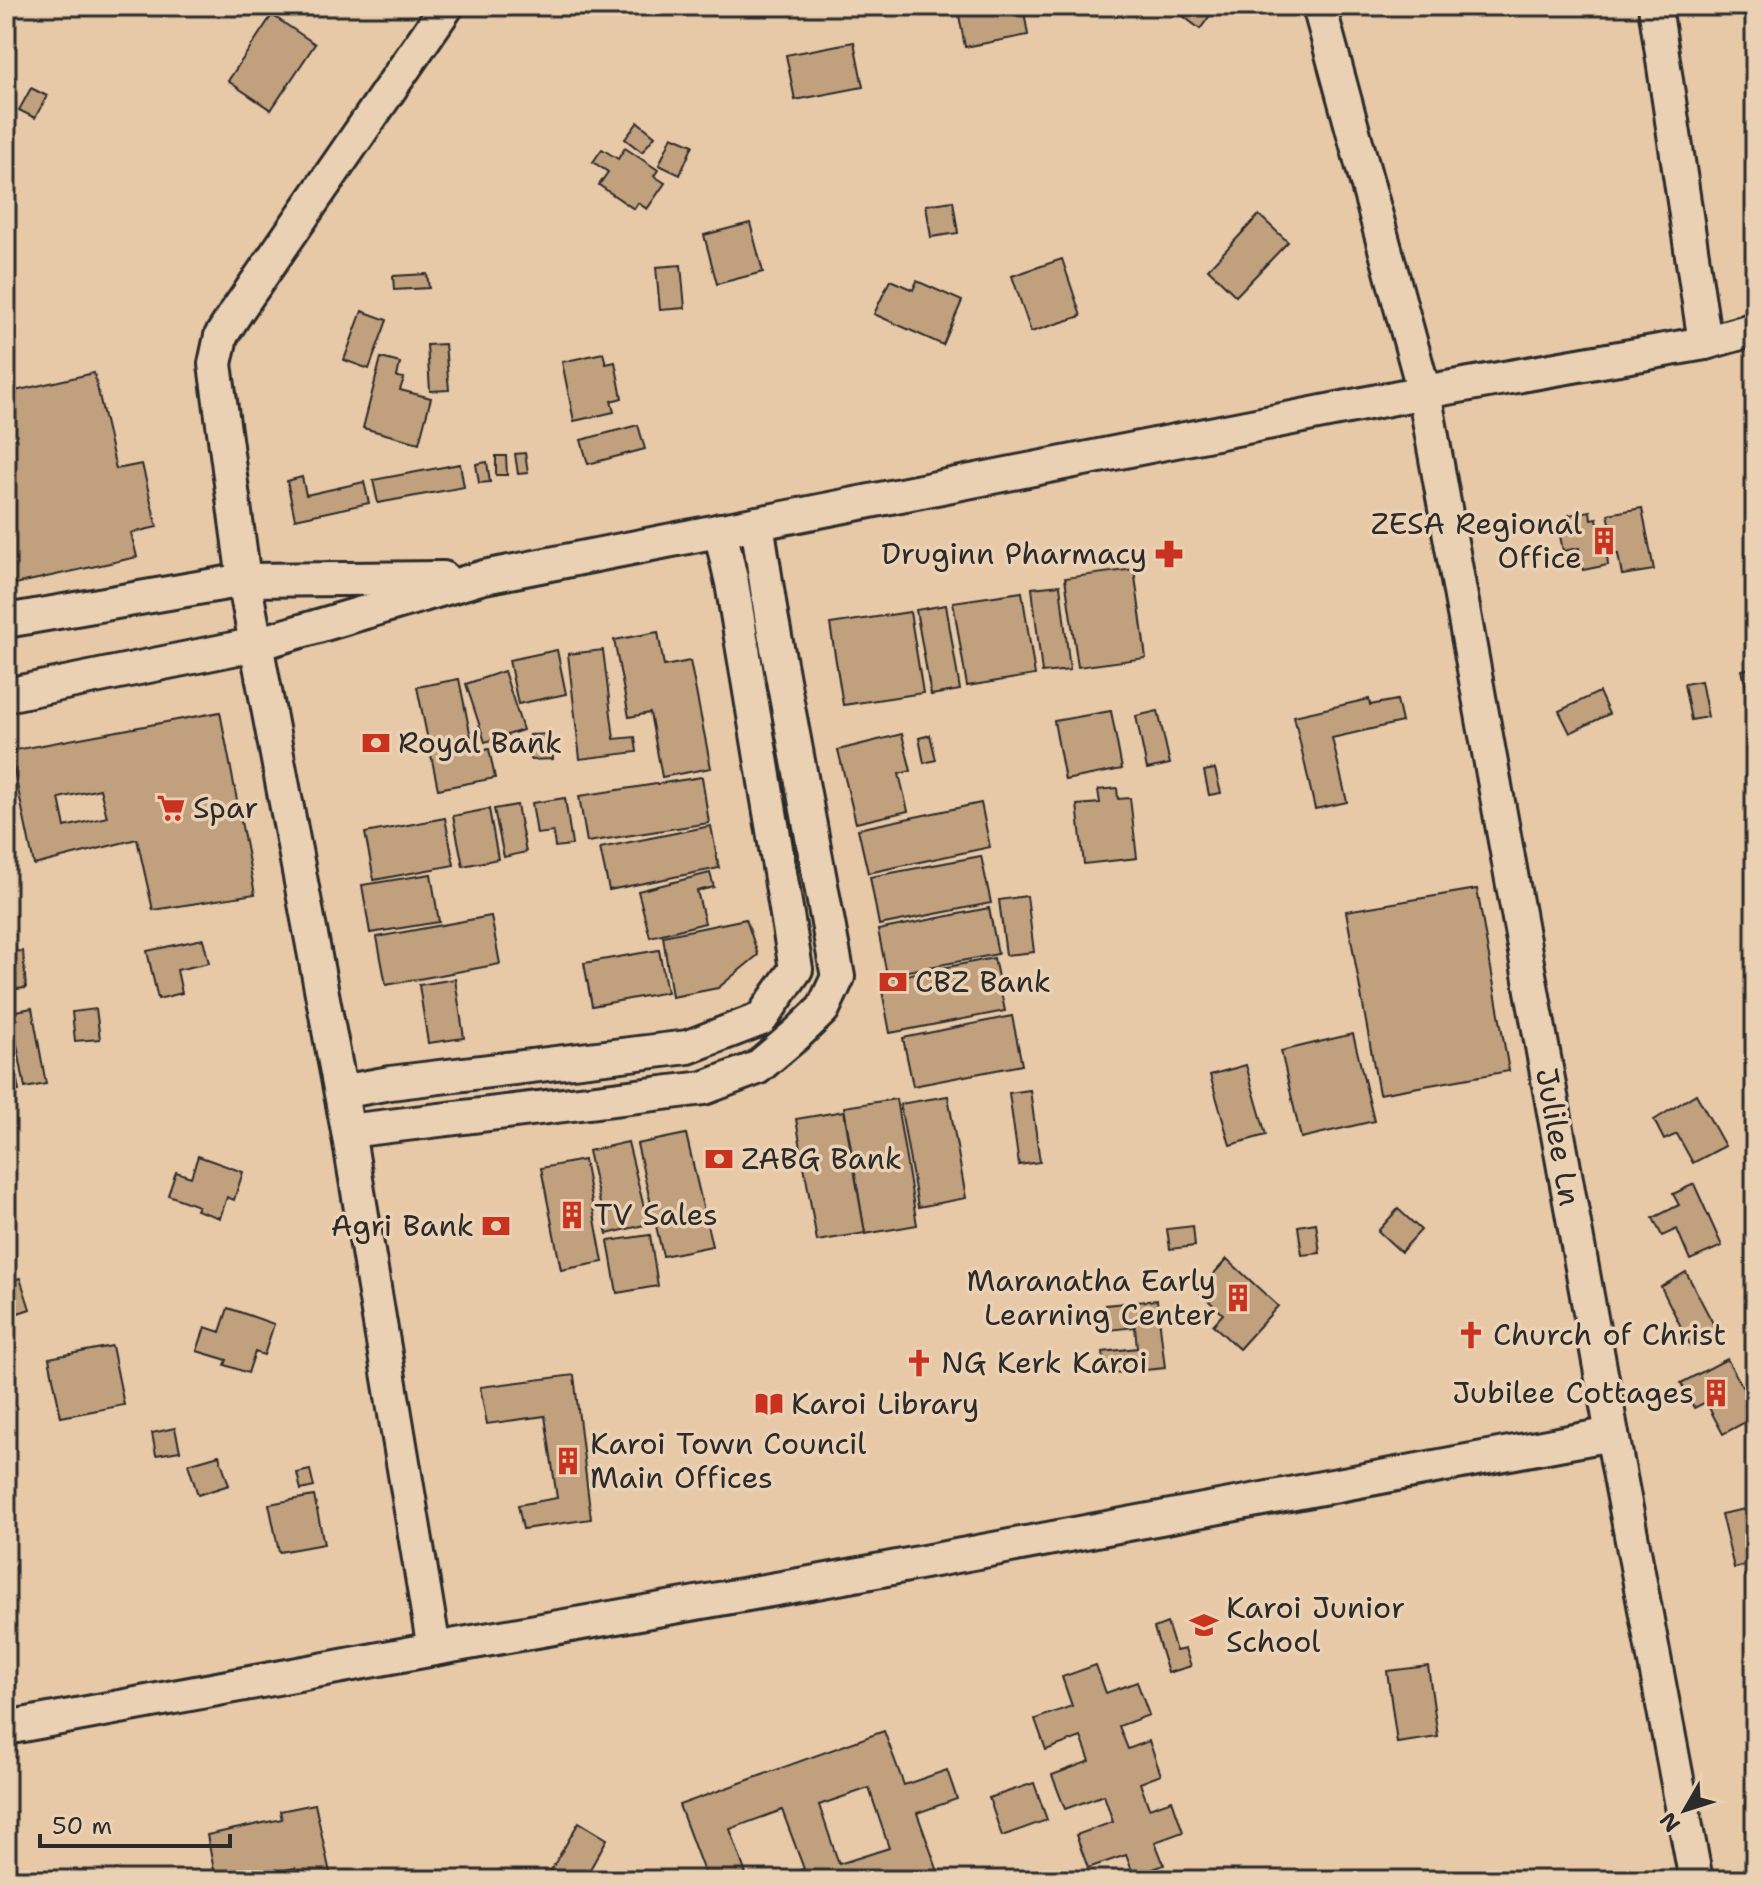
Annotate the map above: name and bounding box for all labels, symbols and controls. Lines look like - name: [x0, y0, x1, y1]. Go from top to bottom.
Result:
- place label: ZESA Regional Office: [1371, 503, 1582, 578]
- building icon: ZESA Regional Office: [1589, 526, 1619, 556]
- place label: Druginn Pharmacy: [881, 533, 1147, 574]
- pharmacy icon: Druginn Pharmacy: [1154, 539, 1184, 569]
- place label: Royal Bank: [398, 722, 562, 763]
- bank icon: Royal Bank: [361, 728, 391, 758]
- place label: Spar: [193, 787, 258, 828]
- supermarket icon: Spar: [156, 793, 186, 823]
- place label: CBZ Bank: [915, 961, 1051, 1002]
- bank icon: CBZ Bank: [878, 967, 908, 997]
- street label: Julilee Ln: [1526, 1065, 1591, 1209]
- place label: ZABG Bank: [741, 1138, 902, 1179]
- bank icon: ZABG Bank: [704, 1144, 734, 1174]
- place label: TV Sales: [594, 1194, 718, 1235]
- building icon: TV Sales: [557, 1200, 587, 1230]
- place label: Agri Bank: [331, 1205, 474, 1246]
- bank icon: Agri Bank: [481, 1211, 511, 1241]
- place label: Maranatha Early Learning Center: [966, 1260, 1216, 1335]
- building icon: Maranatha Early Learning Center: [1223, 1283, 1253, 1313]
- place label: Church of Christ: [1493, 1314, 1726, 1355]
- church icon: Church of Christ: [1456, 1320, 1486, 1350]
- place label: NG Kerk Karoi: [941, 1342, 1148, 1383]
- church icon: NG Kerk Karoi: [904, 1348, 934, 1378]
- place label: Jubilee Cottages: [1452, 1372, 1694, 1413]
- building icon: Jubilee Cottages: [1701, 1378, 1731, 1408]
- place label: Karoi Library: [791, 1383, 979, 1424]
- library icon: Karoi Library: [754, 1389, 784, 1419]
- place label: Karoi Town Council Main Offices: [590, 1423, 866, 1498]
- building icon: Karoi Town Council Main Offices: [553, 1446, 583, 1476]
- place label: Karoi Junior School: [1226, 1587, 1405, 1662]
- school or university icon: Karoi Junior School: [1189, 1610, 1219, 1640]
- north arrow: [1645, 1770, 1725, 1850]
- scale bar: [40, 1798, 230, 1848]
- text: N: [1653, 1806, 1687, 1838]
- text: 50 m: [52, 1810, 112, 1842]

